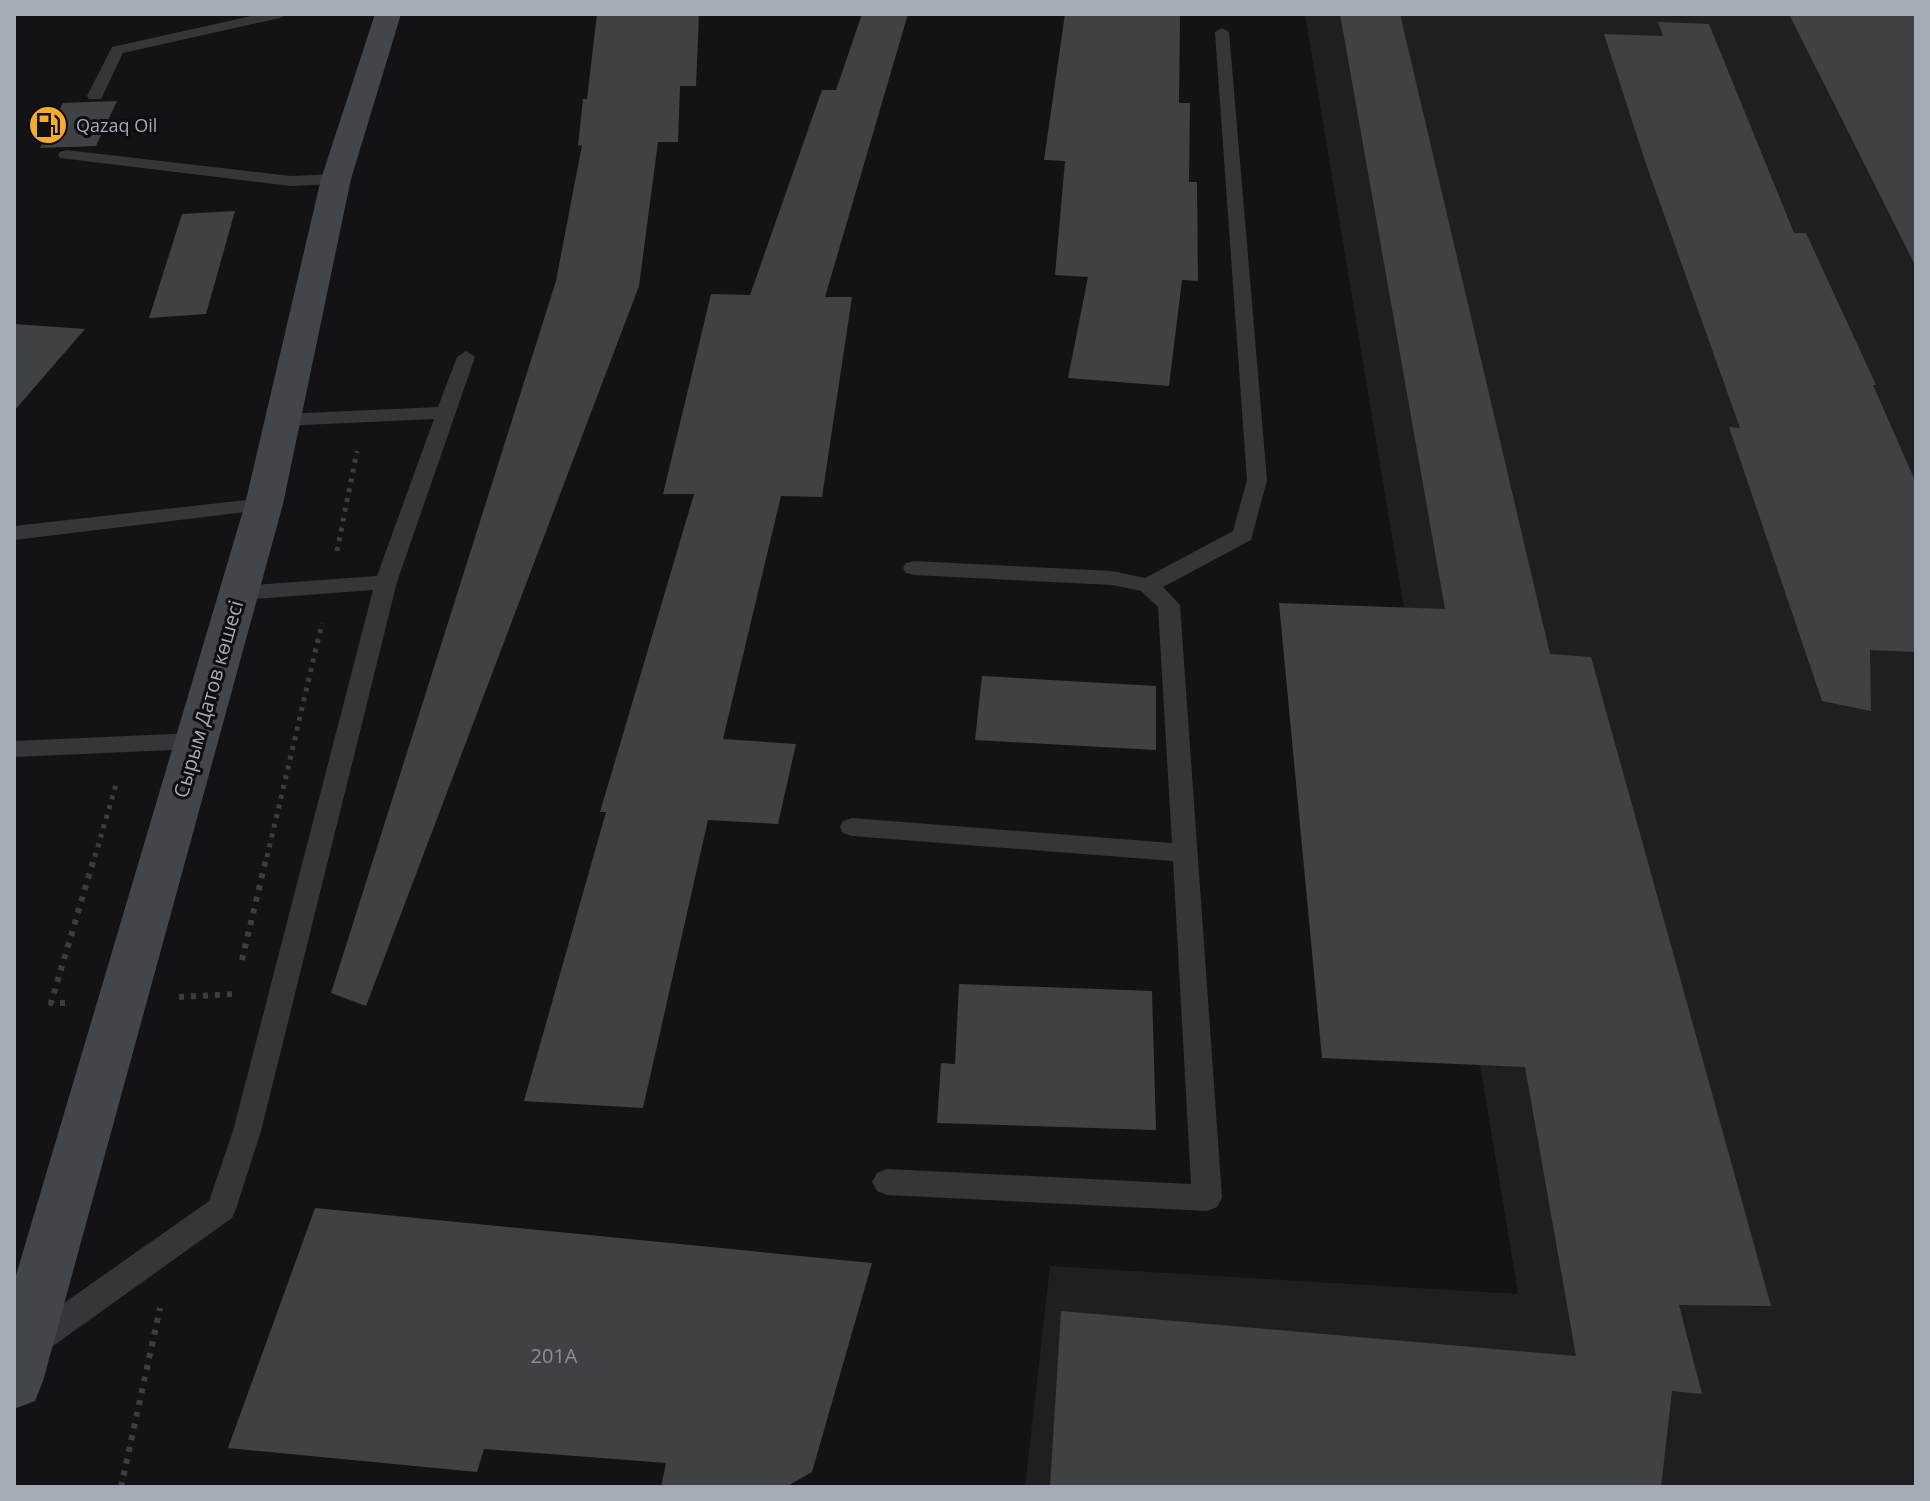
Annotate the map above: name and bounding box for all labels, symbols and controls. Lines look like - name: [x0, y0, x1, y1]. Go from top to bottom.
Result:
- fuel station icon: Qazaq Oil: [27, 104, 69, 146]
- place label: Qazaq Oil: [76, 113, 157, 137]
- street label: Сырым Датов көшесі: [167, 597, 249, 801]
- house number: 201А: [531, 1342, 578, 1369]

